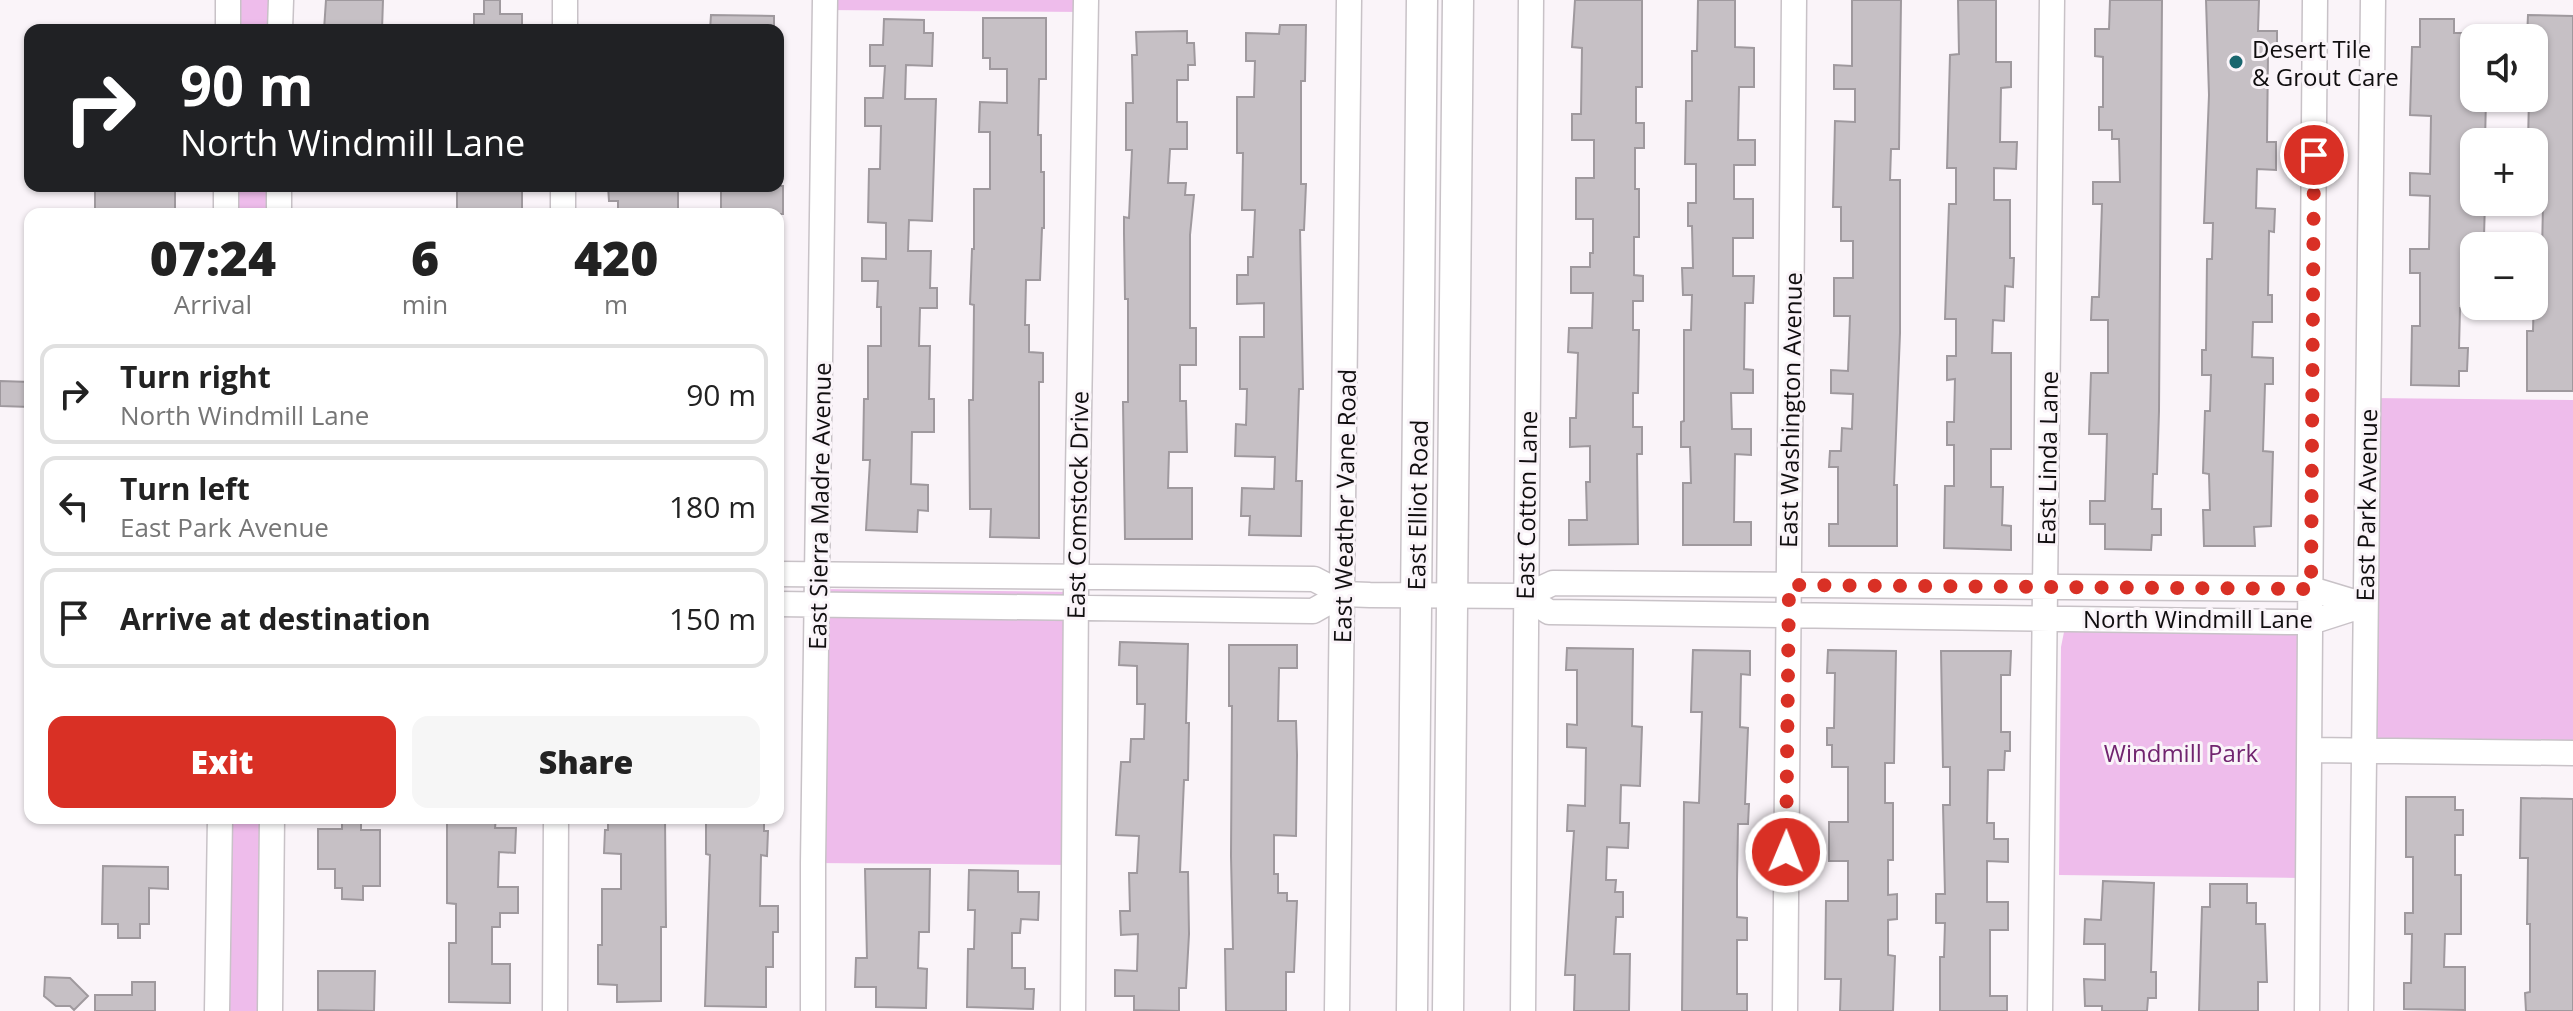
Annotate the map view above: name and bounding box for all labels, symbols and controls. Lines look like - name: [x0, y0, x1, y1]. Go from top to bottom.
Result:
- map controls: [2460, 24, 2548, 320]
- button: sound: [2460, 24, 2548, 112]
- place label: Desert Tile & Grout Care: [2252, 32, 2399, 93]
- text: 90 m: [180, 46, 314, 122]
- marker: Desert Tile & Grout Care: [2227, 53, 2245, 71]
- icon: right: [48, 56, 152, 160]
- text: North Windmill Lane: [180, 118, 525, 167]
- pin: [2280, 121, 2348, 189]
- button: +: [2460, 128, 2548, 216]
- icon: arrive: [2292, 133, 2336, 177]
- text: 07:24: [150, 225, 276, 290]
- text: 6: [411, 225, 439, 290]
- text: 420: [574, 225, 658, 290]
- button: −: [2460, 232, 2548, 320]
- street label: East Washington Avenue: [1771, 272, 1809, 548]
- text: Arrival: [174, 286, 252, 322]
- text: min: [402, 286, 448, 322]
- text: m: [604, 286, 628, 322]
- text: Turn right: [120, 356, 271, 397]
- street label: East Sierra Madre Avenue: [800, 362, 838, 650]
- street label: East Weather Vane Road: [1325, 369, 1363, 643]
- street label: East Linda Lane: [2029, 370, 2065, 546]
- icon: right: [52, 372, 96, 416]
- text: 90 m: [686, 374, 756, 415]
- street label: East Comstock Drive: [1059, 391, 1095, 619]
- text: North Windmill Lane: [120, 397, 369, 433]
- street label: East Park Avenue: [2348, 408, 2384, 602]
- street label: East Cotton Lane: [1508, 410, 1544, 600]
- street label: East Elliot Road: [1399, 419, 1435, 591]
- text: Turn left: [120, 468, 250, 509]
- icon: left: [52, 484, 96, 528]
- text: 180 m: [669, 486, 756, 527]
- text: East Park Avenue: [120, 509, 329, 545]
- icon: arrive: [52, 596, 96, 640]
- text: Arrive at destination: [120, 598, 431, 639]
- text: 150 m: [669, 598, 756, 639]
- street label: North Windmill Lane: [2083, 602, 2313, 635]
- button: Exit: [48, 716, 396, 808]
- button: Share: [412, 716, 760, 808]
- park label: Windmill Park: [2104, 736, 2259, 769]
- position arrow: [1744, 810, 1828, 894]

